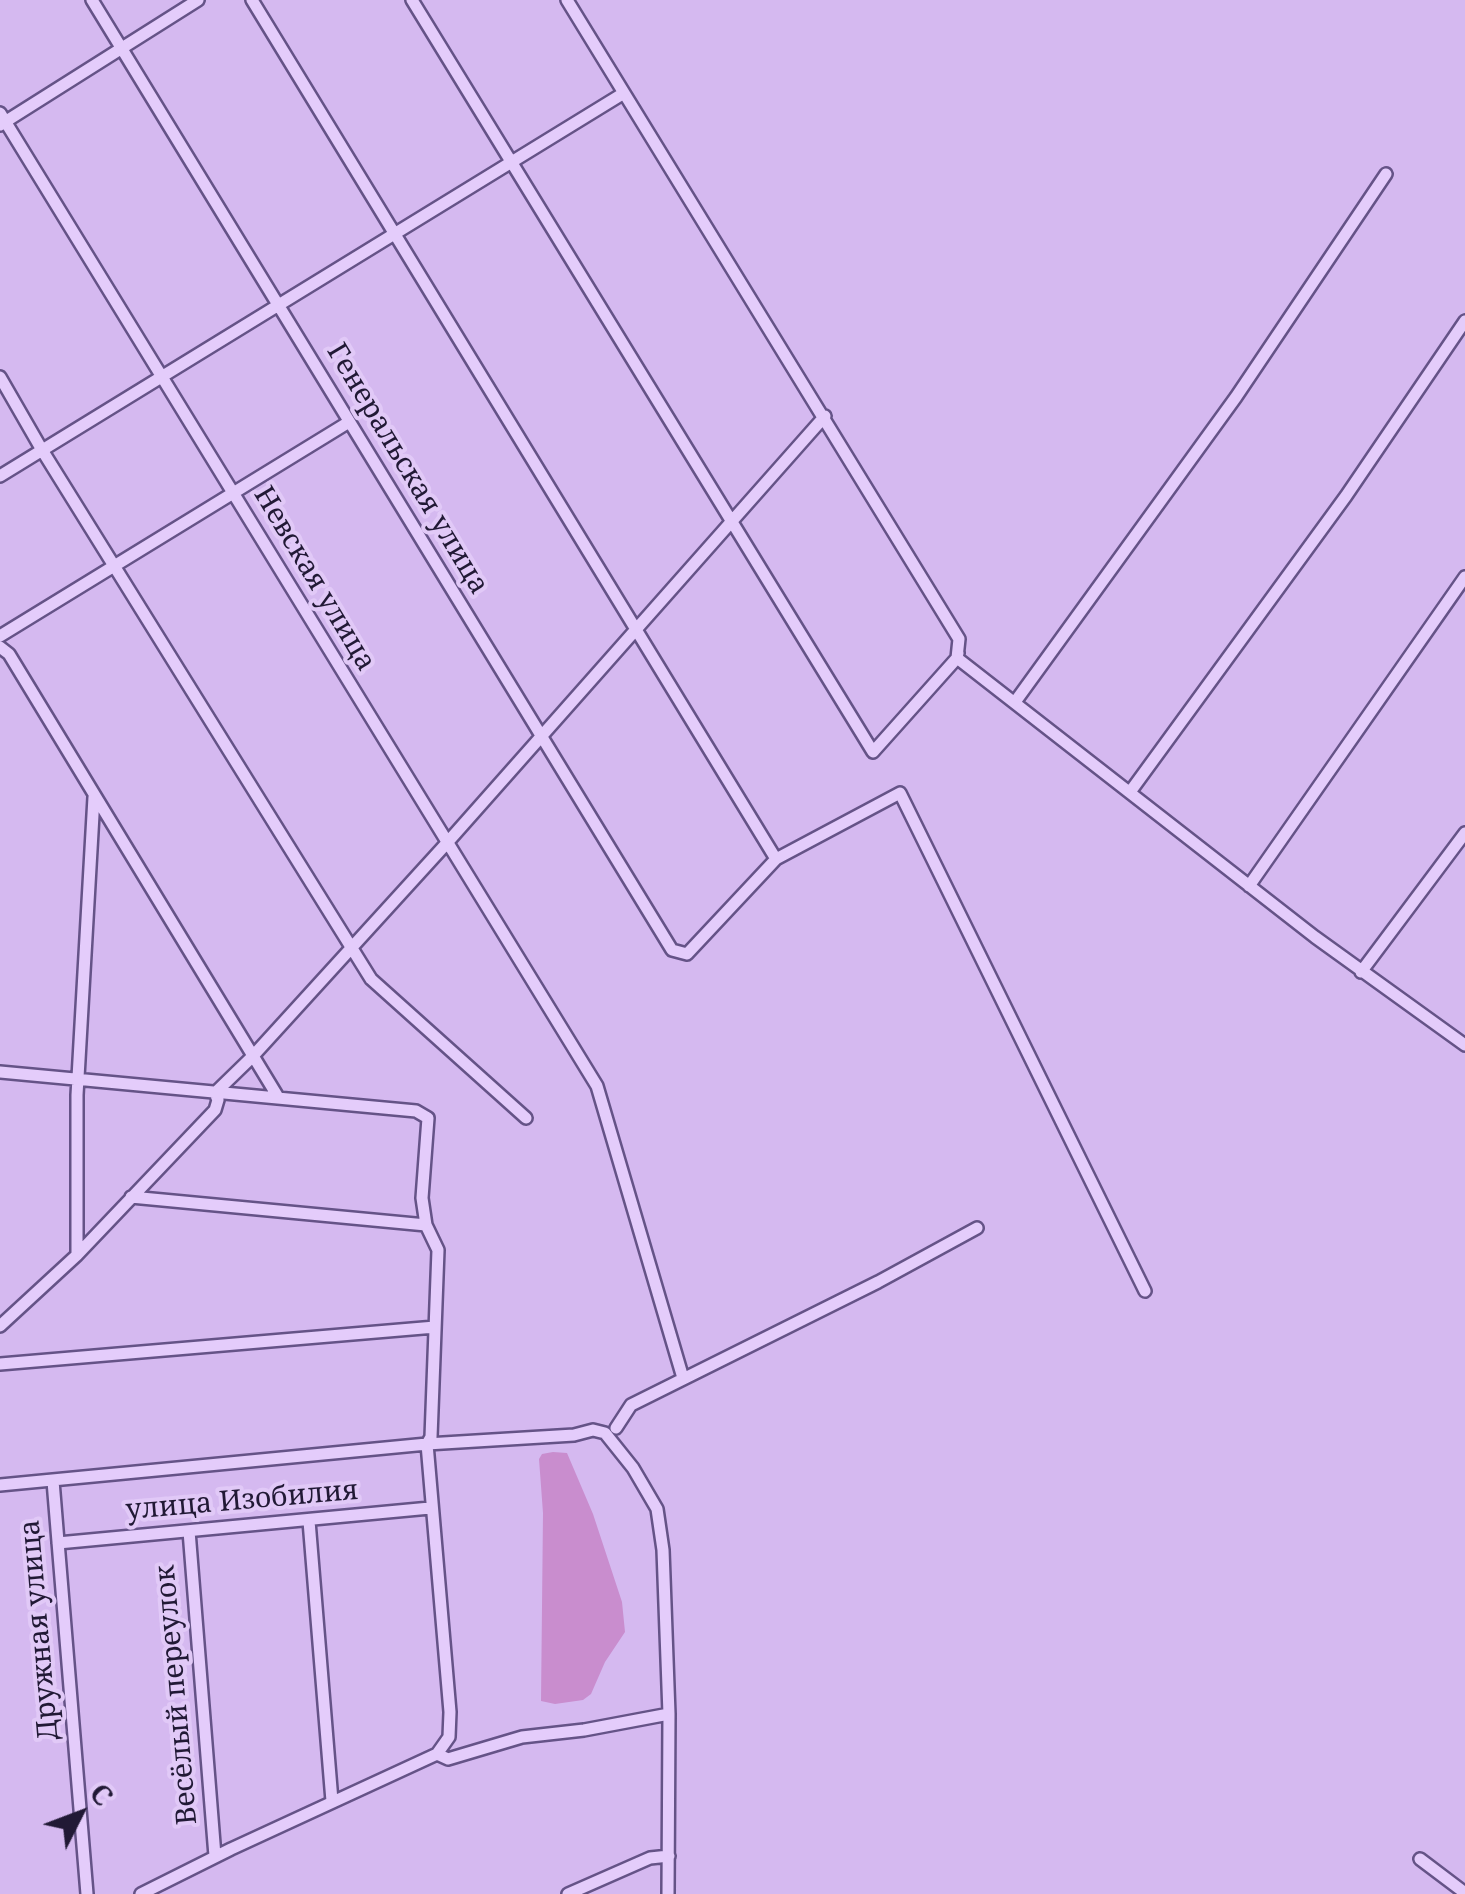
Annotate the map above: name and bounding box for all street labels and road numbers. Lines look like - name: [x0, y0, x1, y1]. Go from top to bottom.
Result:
- street label: Генеральская улица: [319, 338, 495, 600]
- street label: Невская улица: [246, 481, 382, 677]
- street label: улица Изобилия: [124, 1474, 360, 1528]
- street label: Дружная улица: [14, 1518, 66, 1742]
- street label: Весёлый переулок: [149, 1564, 205, 1826]

